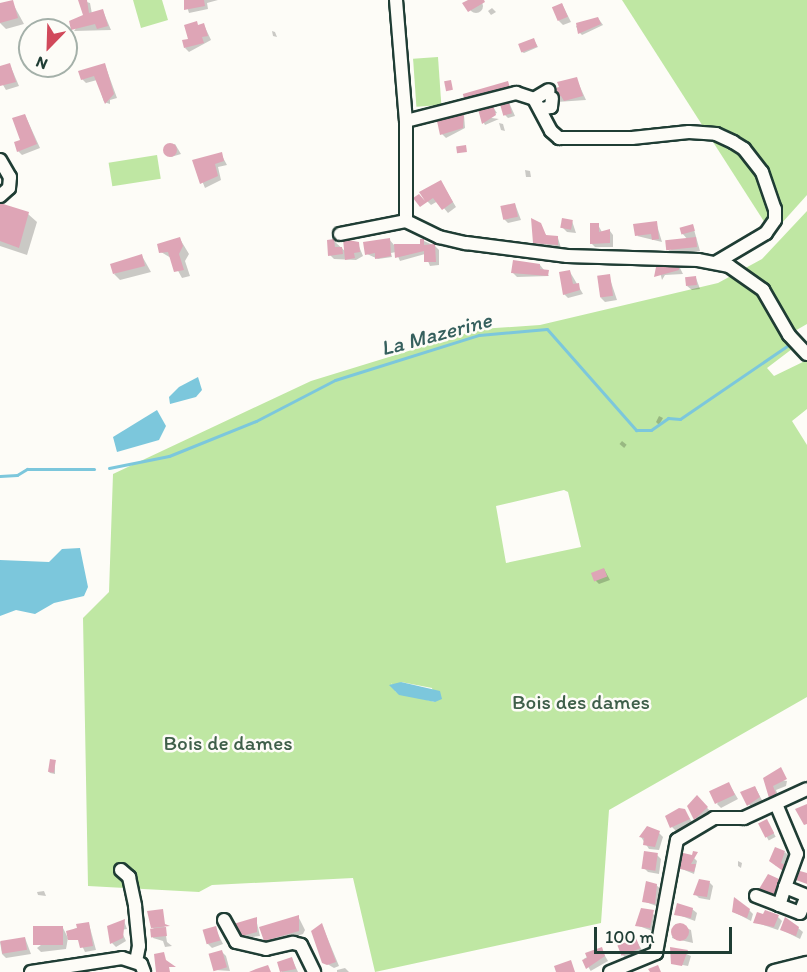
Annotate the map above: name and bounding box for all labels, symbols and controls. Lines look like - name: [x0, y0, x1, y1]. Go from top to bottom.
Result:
- north arrow: [18, 18, 78, 78]
- text: N: [33, 52, 50, 74]
- water label: La Mazerine: [378, 307, 494, 361]
- park label: Bois des dames: [512, 689, 650, 715]
- park label: Bois de dames: [164, 730, 292, 756]
- scale bar: [597, 915, 735, 953]
- text: 100 m: [605, 926, 655, 948]

